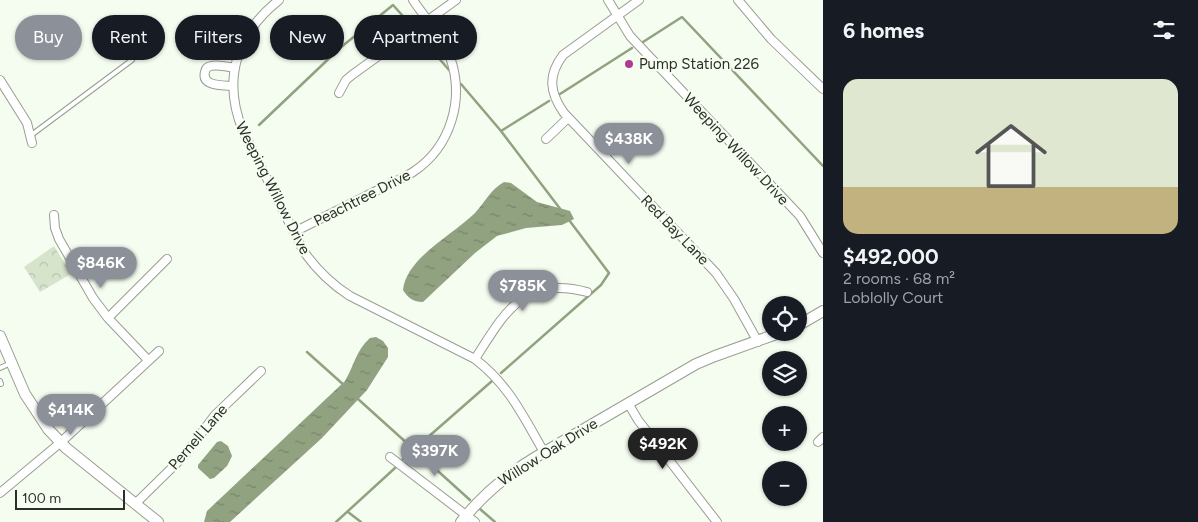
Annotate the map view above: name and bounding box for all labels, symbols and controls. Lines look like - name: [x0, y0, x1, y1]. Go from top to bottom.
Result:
- chip: Buy: [15, 15, 82, 60]
- chip: Rent: [92, 15, 165, 60]
- chip: Filters: [175, 15, 260, 60]
- chip: New: [270, 15, 344, 60]
- chip: Apartment: [354, 15, 477, 60]
- icon: filters: [1150, 16, 1178, 44]
- text: 6 homes: [843, 18, 924, 43]
- place label: Pump Station 226: [639, 55, 760, 73]
- marker: Pump Station 226: [623, 58, 635, 70]
- street label: Weeping Willow Drive: [679, 89, 793, 209]
- icon: home: [966, 111, 1056, 201]
- street label: Weeping Willow Drive: [232, 119, 314, 257]
- pin: $438K: [594, 122, 664, 165]
- text: $438K: [605, 129, 653, 148]
- street label: Peachtree Drive: [311, 166, 413, 230]
- street label: Red Bay Lane: [637, 191, 713, 269]
- text: $492,000: [843, 244, 939, 269]
- pin: $846K: [66, 246, 136, 289]
- text: $846K: [77, 253, 125, 272]
- text: 2 rooms · 68 m²: [843, 269, 955, 288]
- pin: $785K: [488, 270, 558, 312]
- text: $785K: [499, 276, 547, 295]
- text: Loblolly Court: [843, 288, 943, 307]
- map controls: [762, 296, 807, 506]
- button: locate: [762, 296, 807, 341]
- button: layers: [762, 351, 807, 396]
- pin: $414K: [36, 394, 106, 436]
- text: $414K: [48, 400, 94, 419]
- street label: Pernell Lane: [165, 401, 231, 473]
- button: +: [762, 406, 807, 451]
- street label: Willow Oak Drive: [495, 414, 601, 490]
- pin: $492K: [628, 428, 698, 470]
- pin: $397K: [400, 434, 470, 477]
- text: $492K: [639, 434, 687, 453]
- text: $397K: [412, 441, 458, 460]
- button: −: [762, 461, 807, 506]
- scale bar: [15, 487, 125, 510]
- text: 100 m: [22, 490, 61, 507]

